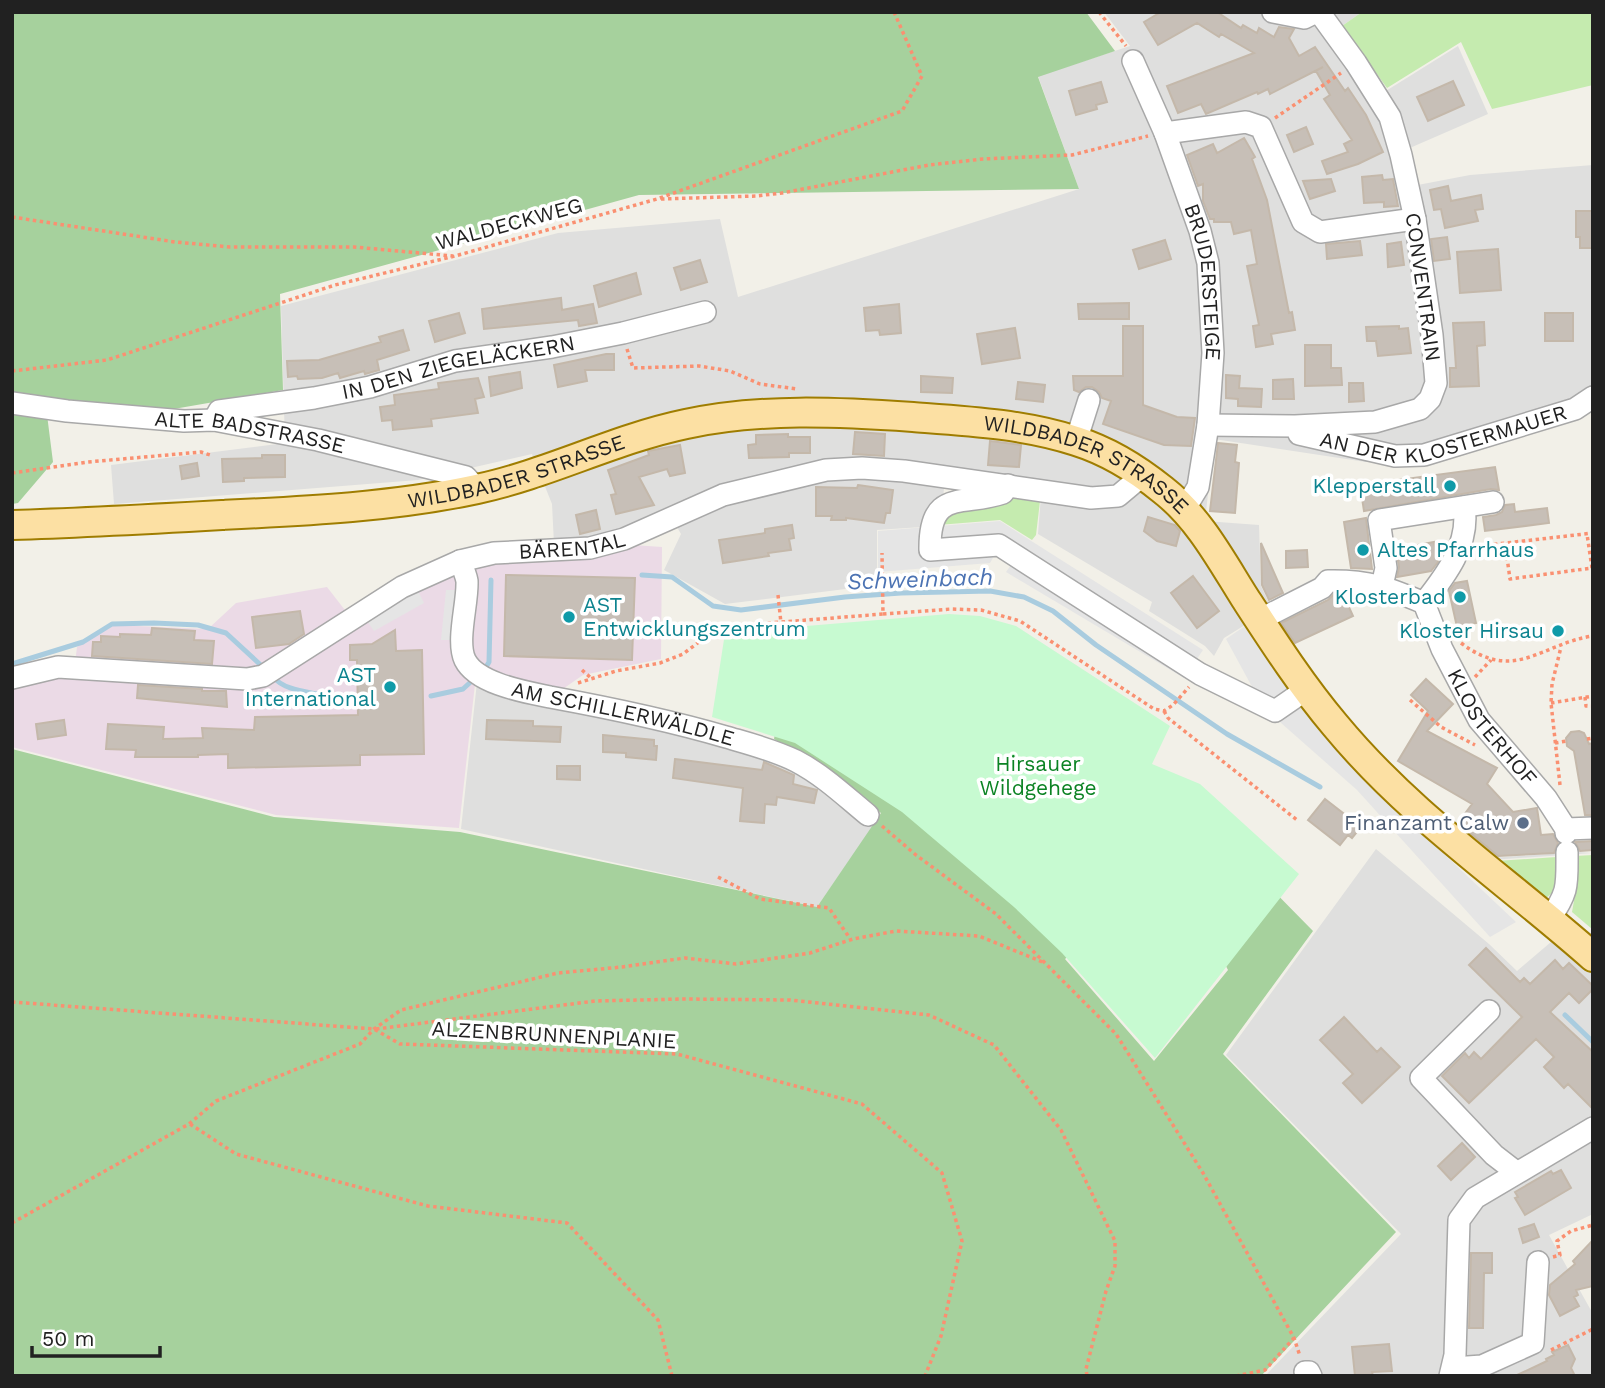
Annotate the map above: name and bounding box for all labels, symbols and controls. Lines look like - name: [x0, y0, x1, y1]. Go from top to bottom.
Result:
- street label: WALDECKWEG: [433, 192, 585, 255]
- street label: BRUDERSTEIGE: [1179, 200, 1226, 361]
- street label: CONVENTRAIN: [1401, 211, 1446, 363]
- street label: IN DEN ZIEGELÄCKERN: [340, 330, 577, 404]
- street label: AN DER KLOSTERMAUER: [1318, 399, 1570, 468]
- street label: ALTE BADSTRASSE: [154, 406, 348, 458]
- street label: WILDBADER STRASSE: [982, 410, 1194, 519]
- street label: WILDBADER STRASSE: [406, 429, 628, 513]
- place label: Klepperstall: [1312, 473, 1437, 498]
- marker: Klepperstall: [1442, 478, 1458, 494]
- street label: BÄRENTAL: [518, 526, 628, 564]
- place label: Altes Pfarrhaus: [1377, 537, 1534, 562]
- marker: Altes Pfarrhaus: [1355, 542, 1371, 558]
- water label: Schweinbach: [846, 563, 994, 596]
- place label: Klosterbad: [1334, 584, 1446, 609]
- marker: Klosterbad: [1452, 589, 1468, 605]
- place label: AST Entwicklungszentrum: [583, 592, 806, 641]
- marker: AST Entwicklungszentrum: [561, 609, 577, 625]
- place label: Kloster Hirsau: [1399, 618, 1544, 643]
- marker: Kloster Hirsau: [1550, 623, 1566, 639]
- place label: AST International: [245, 662, 377, 711]
- street label: KLOSTERHOF: [1442, 664, 1543, 790]
- street label: AM SCHILLERWÄLDLE: [509, 676, 737, 751]
- marker: AST International: [382, 679, 398, 695]
- park label: Hirsauer Wildgehege: [979, 751, 1097, 800]
- place label: Finanzamt Calw: [1344, 810, 1509, 835]
- marker: Finanzamt Calw: [1515, 815, 1531, 831]
- street label: ALZENBRUNNENPLANIE: [431, 1016, 677, 1053]
- scale bar: [32, 1314, 159, 1358]
- text: 50 m: [42, 1326, 94, 1351]

